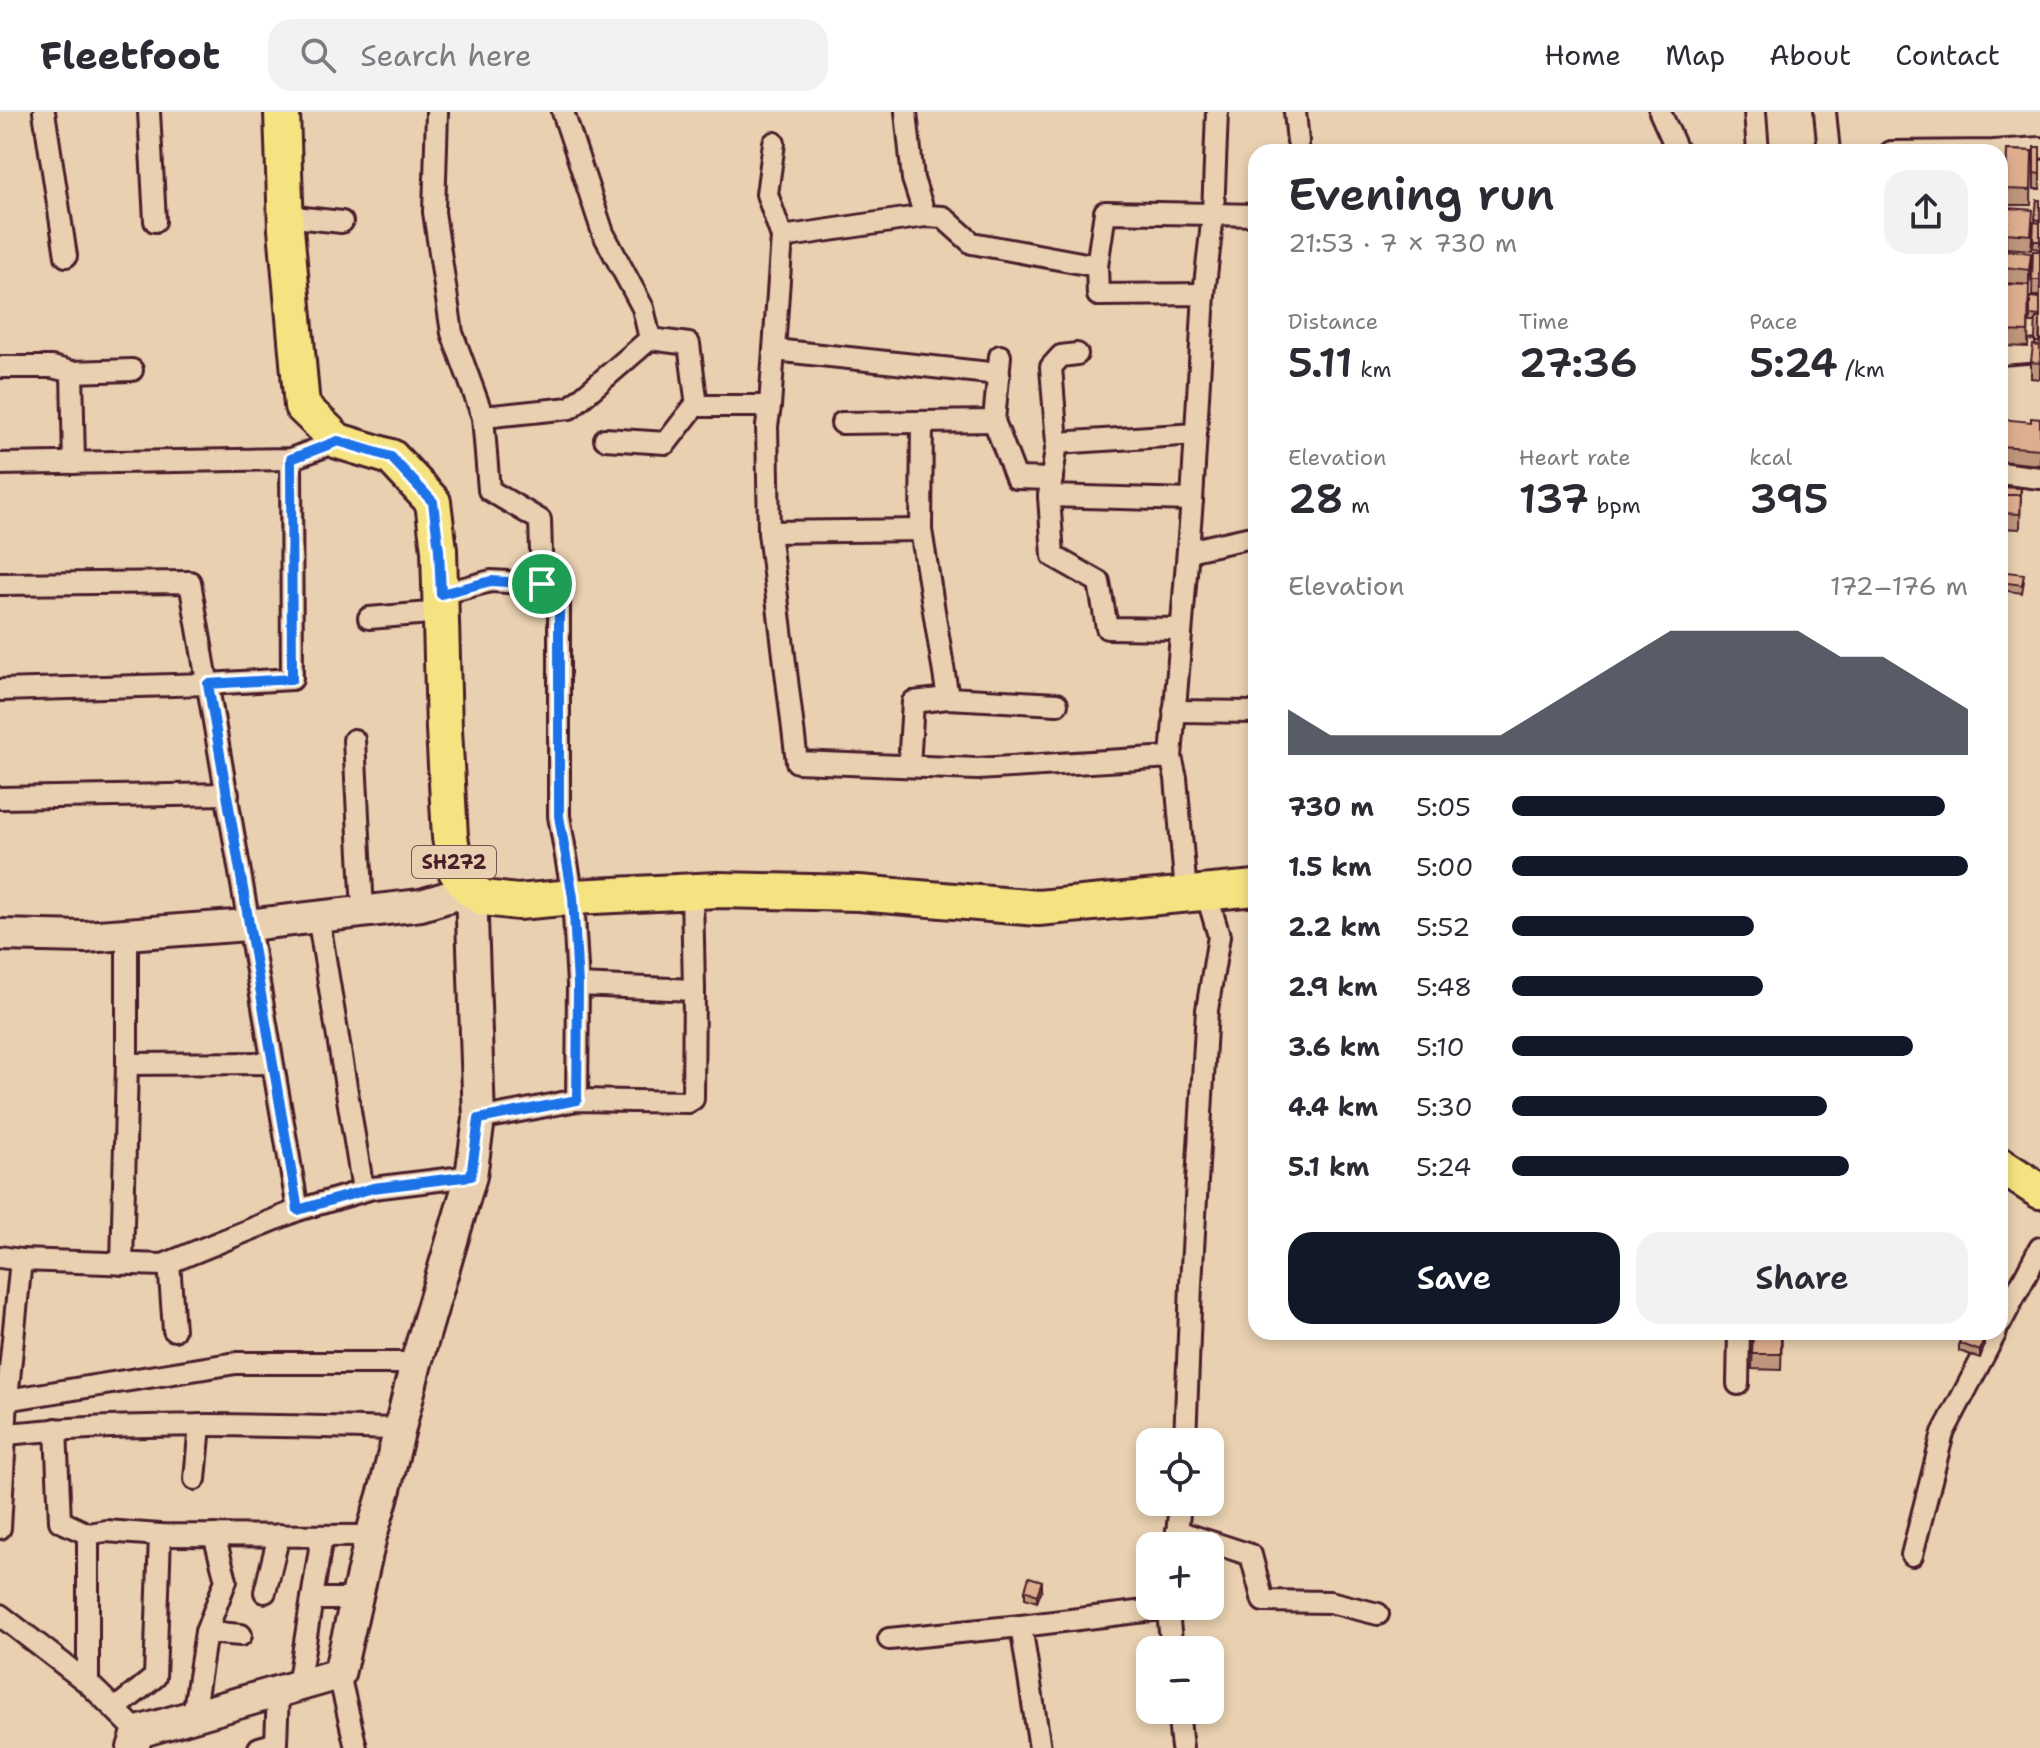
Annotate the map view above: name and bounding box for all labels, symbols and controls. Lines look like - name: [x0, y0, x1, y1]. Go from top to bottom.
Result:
- search box: [268, 19, 828, 91]
- text: Fleetfoot: [40, 30, 220, 81]
- icon: search: [296, 33, 340, 77]
- text: Search here: [360, 35, 532, 76]
- text: Home: [1544, 36, 1621, 74]
- text: Map: [1665, 36, 1725, 74]
- text: About: [1769, 36, 1851, 74]
- text: Contact: [1895, 36, 2000, 74]
- text: Evening run: [1288, 165, 1555, 224]
- button: share: [1884, 170, 1968, 254]
- text: 21:53 · 7 × 730 m: [1288, 225, 1517, 260]
- text: Distance: [1288, 307, 1378, 336]
- text: Time: [1519, 307, 1569, 336]
- text: Pace: [1749, 307, 1798, 336]
- text: 5.11: [1288, 336, 1353, 390]
- text: 27:36: [1519, 336, 1638, 390]
- text: 5:24: [1749, 336, 1838, 390]
- text: km: [1353, 355, 1391, 384]
- text: /km: [1838, 355, 1885, 384]
- text: Elevation: [1288, 443, 1386, 472]
- text: Heart rate: [1519, 443, 1631, 472]
- text: kcal: [1749, 443, 1792, 472]
- text: 28: [1288, 472, 1343, 526]
- text: 137: [1519, 472, 1589, 526]
- text: 395: [1749, 472, 1829, 526]
- text: m: [1343, 491, 1370, 520]
- text: bpm: [1589, 491, 1641, 520]
- pin: [508, 550, 576, 618]
- icon: arrive: [520, 562, 564, 606]
- text: Elevation: [1288, 568, 1404, 603]
- text: 172–176 m: [1830, 568, 1968, 603]
- text: 730 m: [1288, 789, 1374, 824]
- text: 5:05: [1416, 789, 1471, 824]
- road number: SH272: [412, 846, 496, 878]
- text: 1.5 km: [1288, 849, 1372, 884]
- text: 5:00: [1416, 849, 1473, 884]
- text: 2.2 km: [1288, 909, 1381, 944]
- text: 5:52: [1416, 909, 1470, 944]
- text: 2.9 km: [1288, 969, 1378, 1004]
- text: 5:48: [1416, 969, 1472, 1004]
- text: 3.6 km: [1288, 1029, 1380, 1064]
- text: 5:10: [1416, 1029, 1465, 1064]
- text: 4.4 km: [1288, 1089, 1378, 1124]
- text: 5:30: [1416, 1089, 1473, 1124]
- text: 5.1 km: [1288, 1149, 1370, 1184]
- text: 5:24: [1416, 1149, 1471, 1184]
- button: Save: [1288, 1232, 1620, 1324]
- button: Share: [1636, 1232, 1968, 1324]
- map controls: [1136, 1428, 1224, 1724]
- button: locate: [1136, 1428, 1224, 1516]
- button: +: [1136, 1532, 1224, 1620]
- button: −: [1136, 1636, 1224, 1724]

